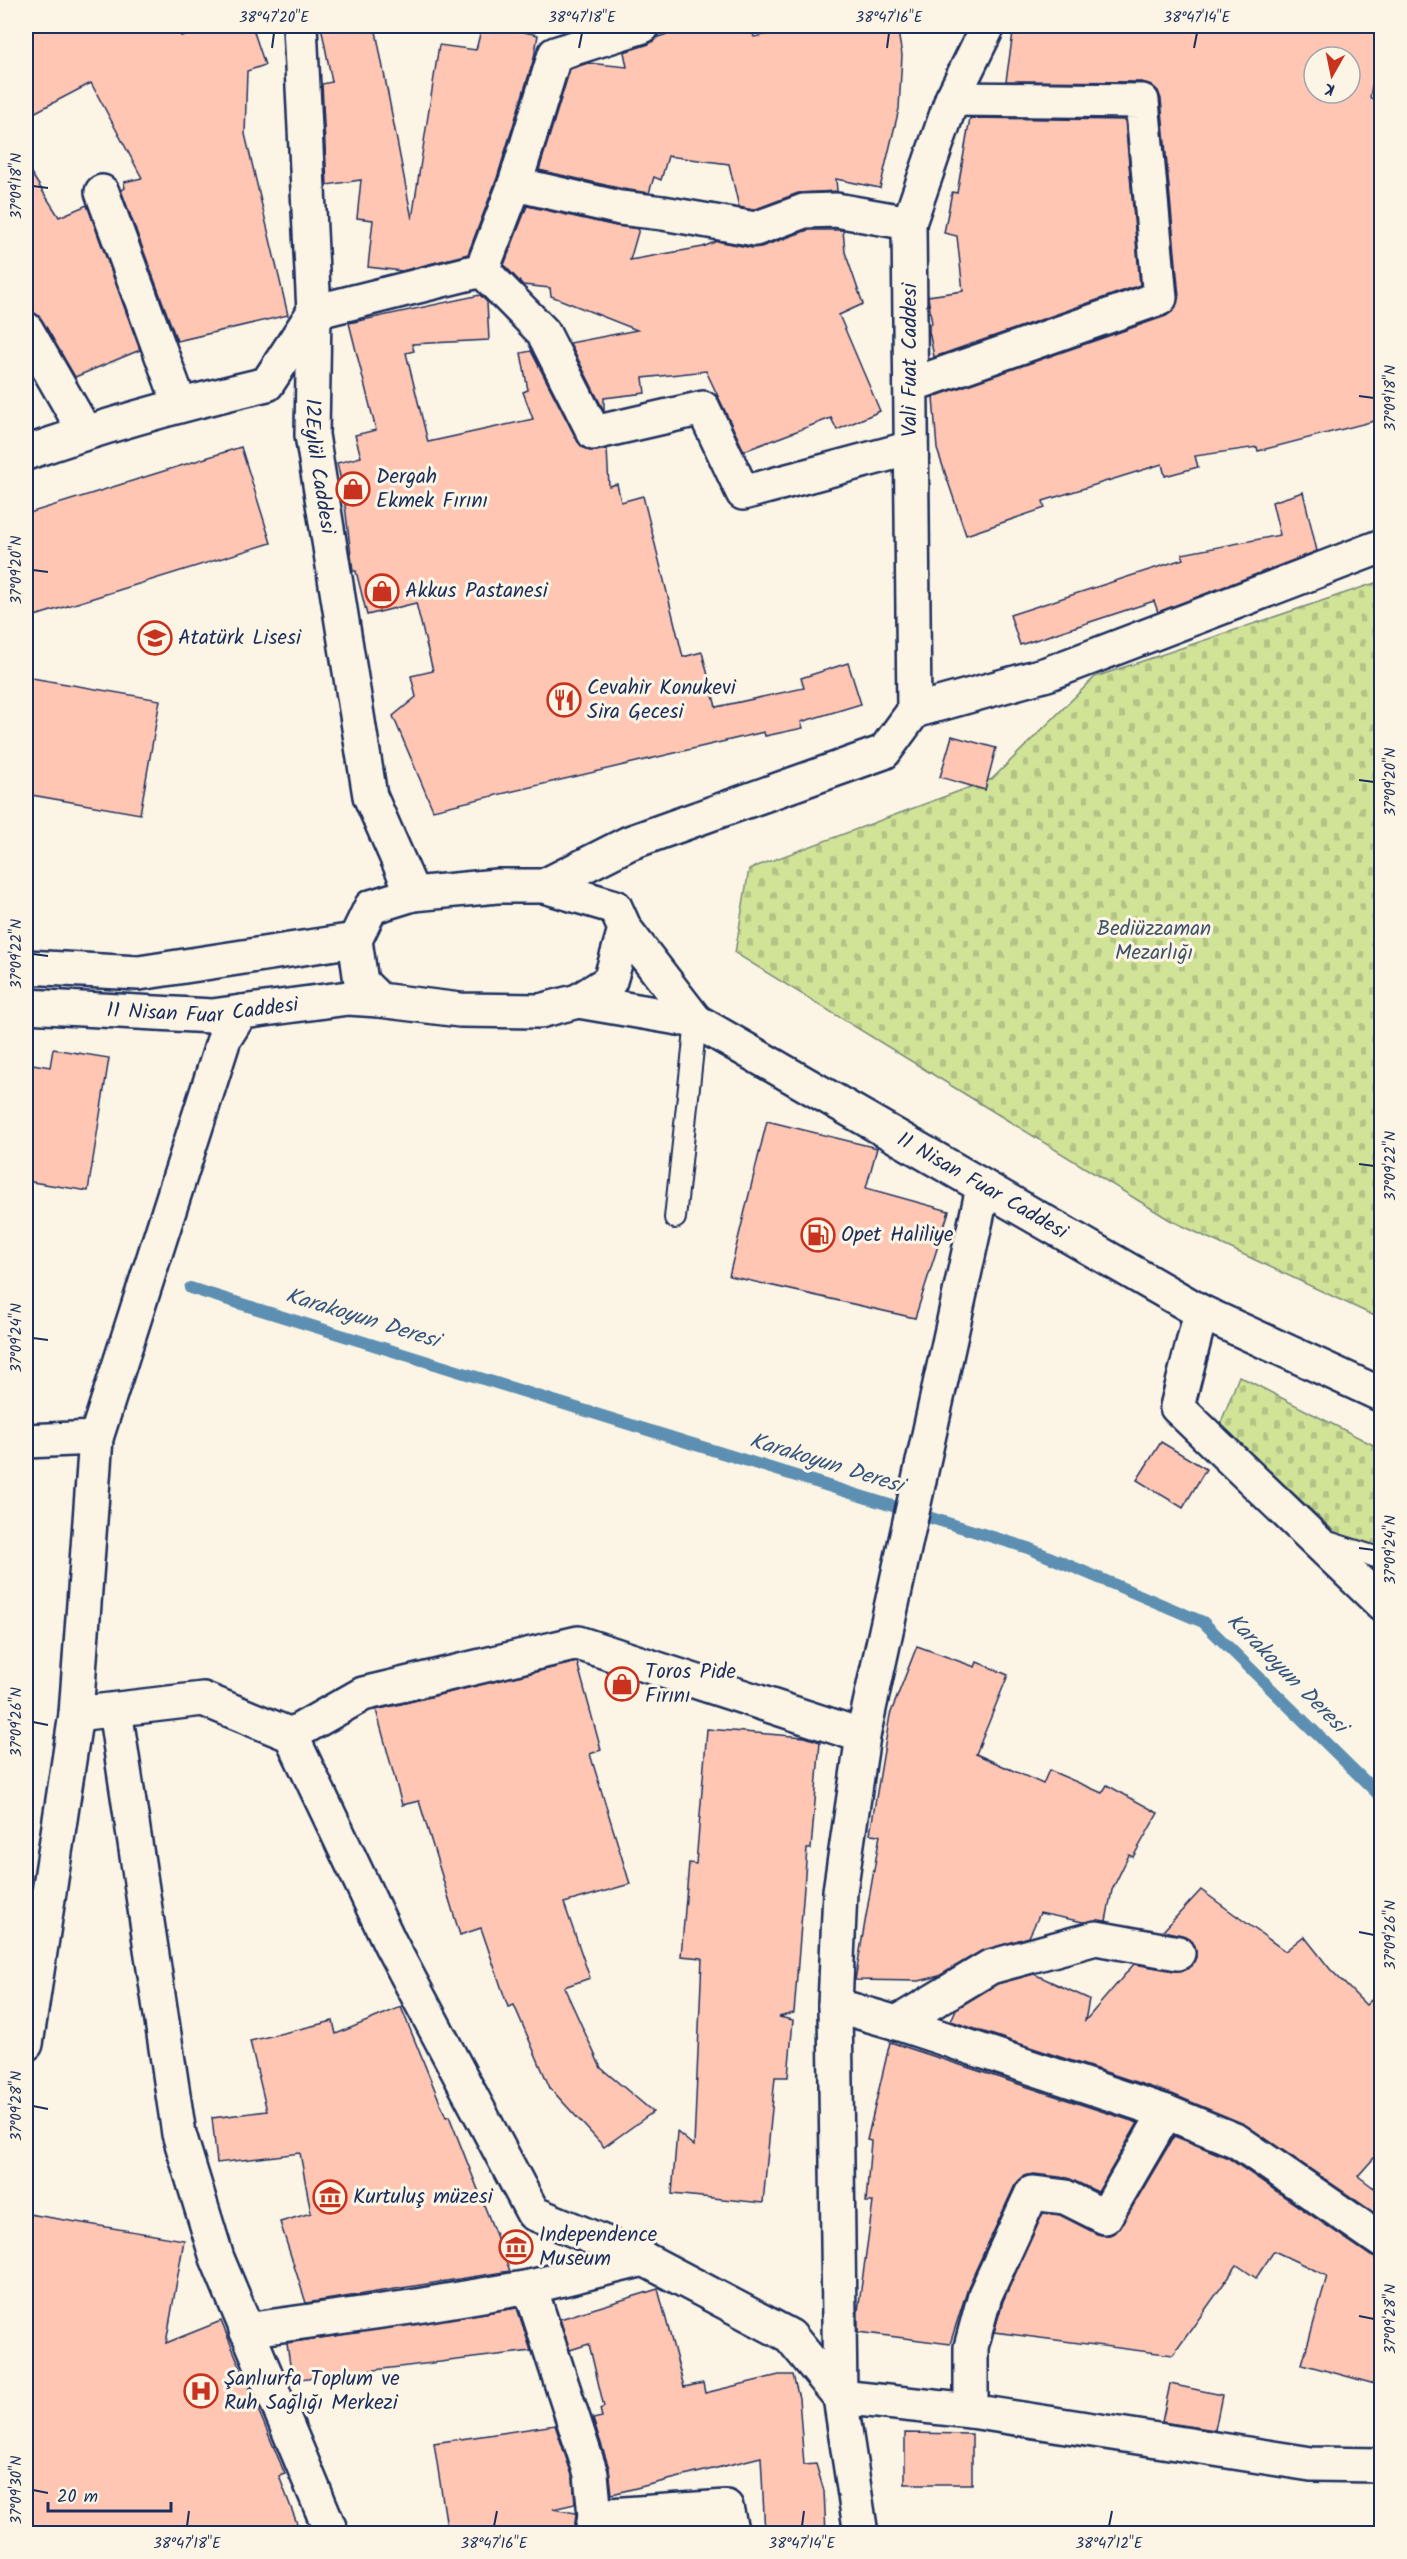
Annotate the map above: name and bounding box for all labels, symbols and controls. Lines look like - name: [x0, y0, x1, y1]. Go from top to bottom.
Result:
- text: 38°47'20"E: [239, 6, 310, 30]
- text: 38°47'18"E: [548, 6, 617, 30]
- text: 38°47'16"E: [856, 6, 924, 30]
- text: 38°47'14"E: [1164, 6, 1232, 30]
- north arrow: [1302, 45, 1362, 105]
- text: K: [1323, 75, 1337, 101]
- text: 37°09'18"N: [5, 153, 29, 219]
- street label: Vali Fuat Caddesi: [894, 282, 927, 437]
- text: 37°09'18"N: [1379, 365, 1403, 431]
- street label: 12Eylül Caddesi: [295, 398, 344, 537]
- place label: Dergah Ekmek Fırını: [376, 461, 488, 518]
- shop icon: Dergah Ekmek Fırını: [335, 471, 371, 507]
- text: 37°09'20"N: [5, 536, 29, 604]
- shop icon: Akkus Pastanesi: [364, 573, 400, 609]
- place label: Akkus Pastanesi: [405, 575, 549, 608]
- school or university icon: Atatürk Lisesi: [137, 620, 173, 656]
- place label: Atatürk Lisesi: [178, 622, 302, 655]
- place label: Cevahir Konukevi Sira Gecesi: [587, 672, 737, 729]
- restaurant icon: Cevahir Konukevi Sira Gecesi: [546, 682, 582, 718]
- text: 37°09'20"N: [1379, 748, 1403, 816]
- park label: Bediüzzaman Mezarlığı: [1097, 913, 1211, 970]
- text: 37°09'22"N: [5, 919, 29, 989]
- street label: 11 Nisan Fuar Caddesi: [106, 988, 301, 1033]
- street label: 11 Nisan Fuar Caddesi: [891, 1124, 1075, 1249]
- text: 37°09'22"N: [1379, 1131, 1403, 1201]
- fuel station icon: Opet Haliliye: [800, 1217, 836, 1253]
- place label: Opet Haliliye: [841, 1219, 954, 1252]
- water label: Karakoyun Deresi: [281, 1279, 447, 1360]
- text: 37°09'24"N: [5, 1303, 29, 1373]
- water label: Karakoyun Deresi: [745, 1424, 911, 1505]
- text: 37°09'24"N: [1379, 1515, 1403, 1585]
- water label: Karakoyun Deresi: [1218, 1606, 1358, 1746]
- place label: Toros Pide Fırını: [645, 1656, 736, 1713]
- shop icon: Toros Pide Fırını: [604, 1666, 640, 1702]
- text: 37°09'26"N: [5, 1687, 29, 1757]
- text: 37°09'26"N: [1379, 1900, 1403, 1970]
- text: 37°09'28"N: [5, 2071, 29, 2141]
- museum icon: Kurtuluş müzesi: [312, 2179, 348, 2215]
- place label: Kurtuluş müzesi: [353, 2181, 494, 2214]
- place label: Independence Museum: [539, 2219, 658, 2276]
- museum icon: Independence Museum: [498, 2229, 534, 2265]
- text: 37°09'28"N: [1379, 2284, 1403, 2354]
- place label: Şanlıurfa Toplum ve Ruh Sağlığı Merkezi: [224, 2363, 400, 2420]
- hospital icon: Şanlıurfa Toplum ve Ruh Sağlığı Merkezi: [183, 2373, 219, 2409]
- text: 37°09'30"N: [5, 2456, 29, 2524]
- scale bar: [48, 2475, 171, 2513]
- text: 20 m: [57, 2483, 98, 2512]
- text: 38°47'18"E: [153, 2532, 222, 2556]
- text: 38°47'16"E: [461, 2532, 529, 2556]
- text: 38°47'14"E: [769, 2532, 837, 2556]
- text: 38°47'12"E: [1075, 2532, 1144, 2556]

